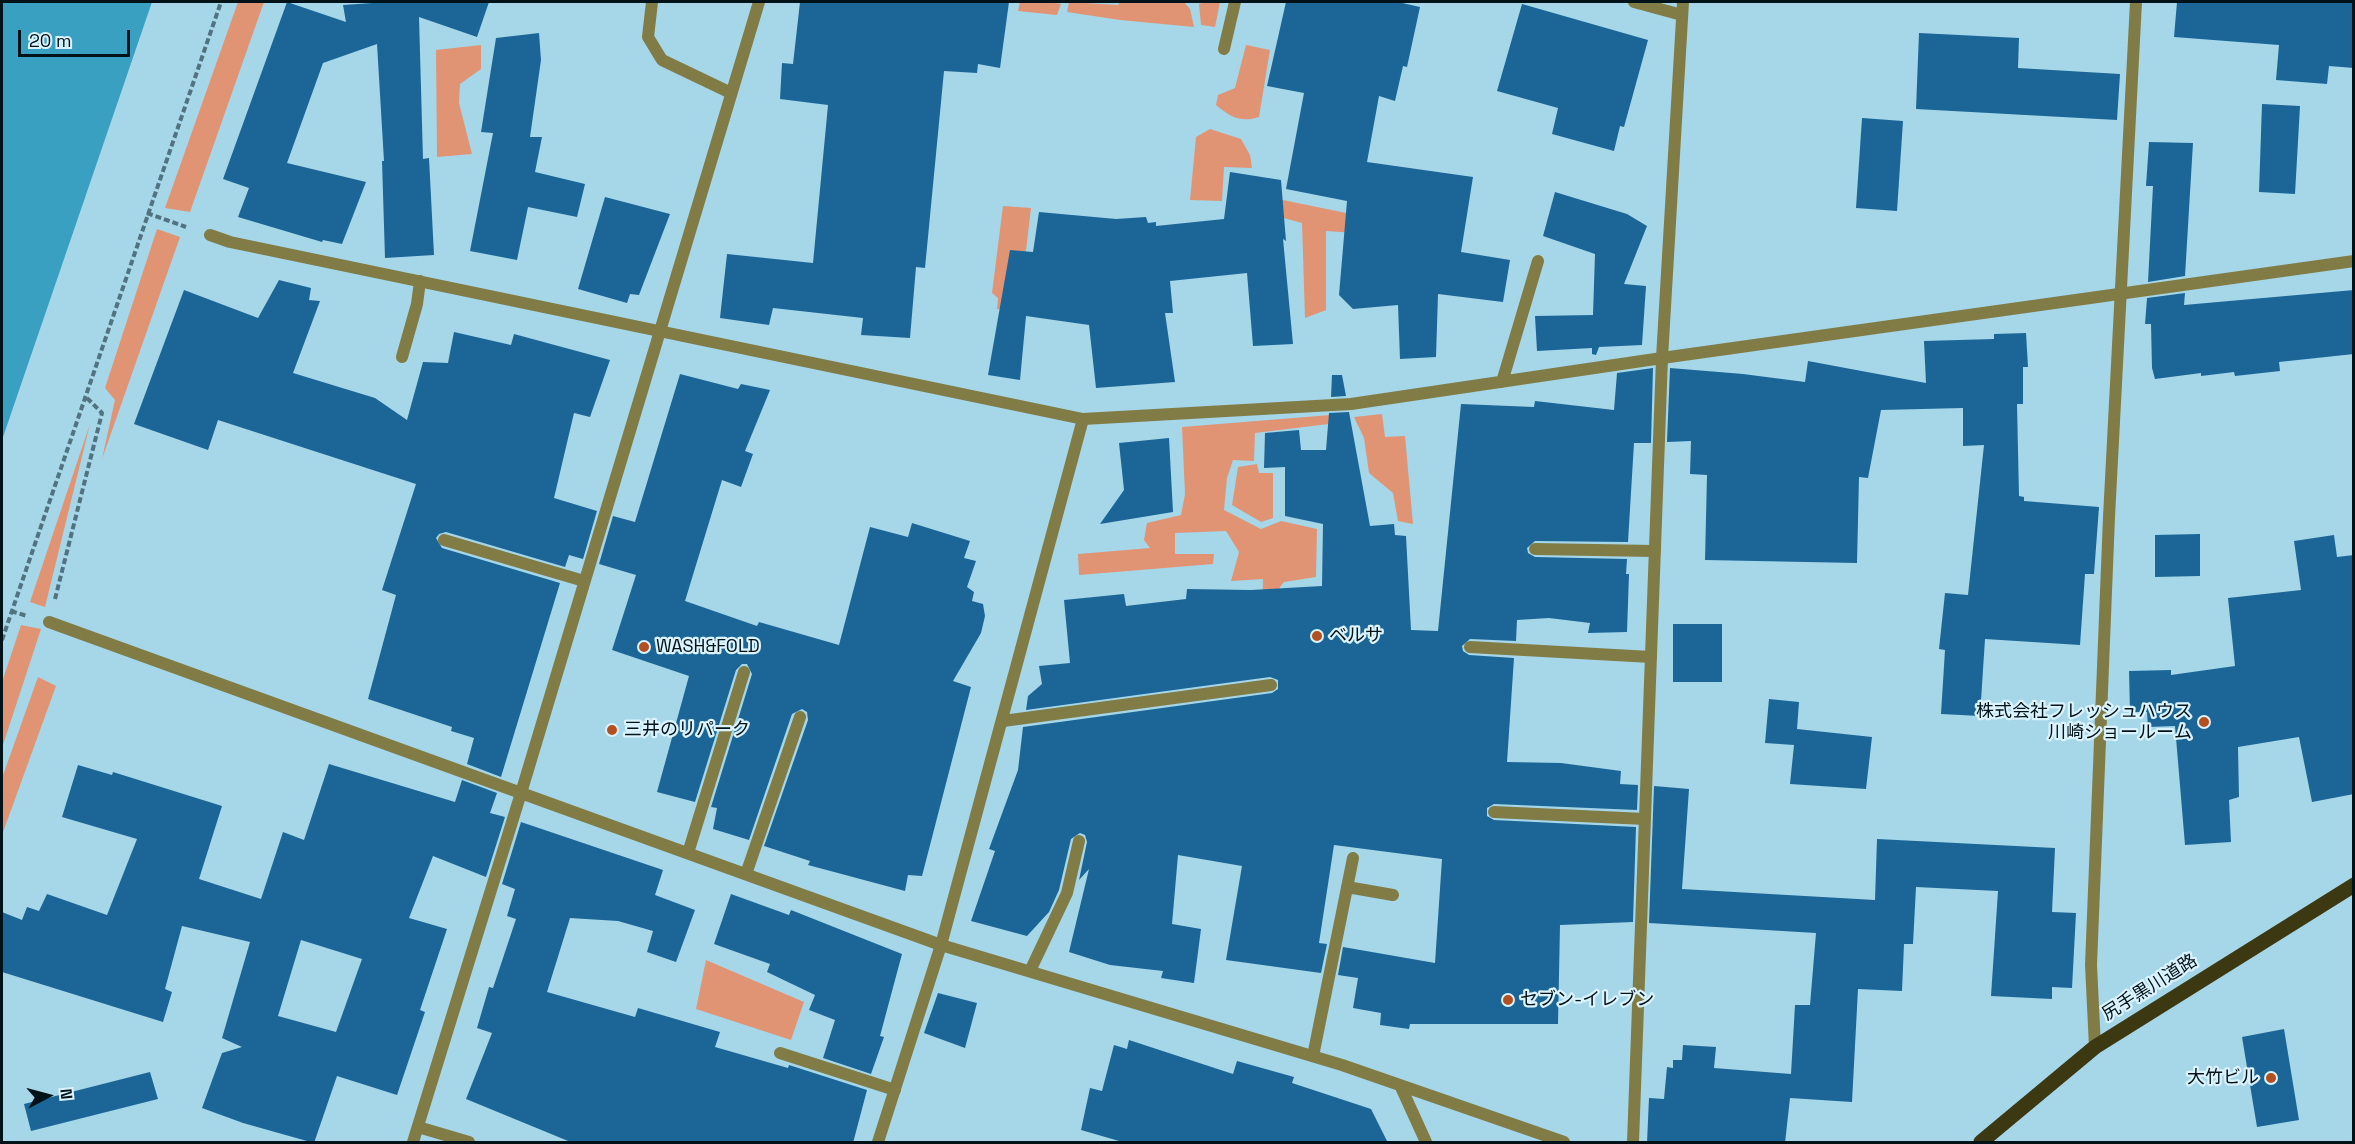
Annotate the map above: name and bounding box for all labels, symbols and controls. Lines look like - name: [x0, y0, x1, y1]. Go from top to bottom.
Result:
- scale bar: [21, 18, 134, 56]
- text: 20 m: [29, 29, 72, 52]
- place label: ベルサ: [1329, 625, 1383, 647]
- marker: ベルサ: [1310, 629, 1324, 643]
- place label: WASH&FOLD: [656, 636, 760, 658]
- marker: WASH&FOLD: [637, 640, 651, 654]
- place label: 株式会社フレッシュハウス 川崎ショールーム: [1976, 701, 2192, 744]
- marker: 株式会社フレッシュハウス 川崎ショールーム: [2197, 715, 2211, 729]
- place label: 三井のリパーク: [624, 719, 750, 741]
- marker: 三井のリパーク: [605, 723, 619, 737]
- street label: 尻手黒川道路: [2098, 950, 2202, 1026]
- place label: セブン-イレブン: [1520, 989, 1654, 1011]
- marker: セブン-イレブン: [1501, 993, 1515, 1007]
- north arrow: [18, 1066, 78, 1126]
- place label: 大竹ビル: [2187, 1067, 2259, 1089]
- marker: 大竹ビル: [2264, 1071, 2278, 1085]
- text: N: [55, 1088, 77, 1100]

